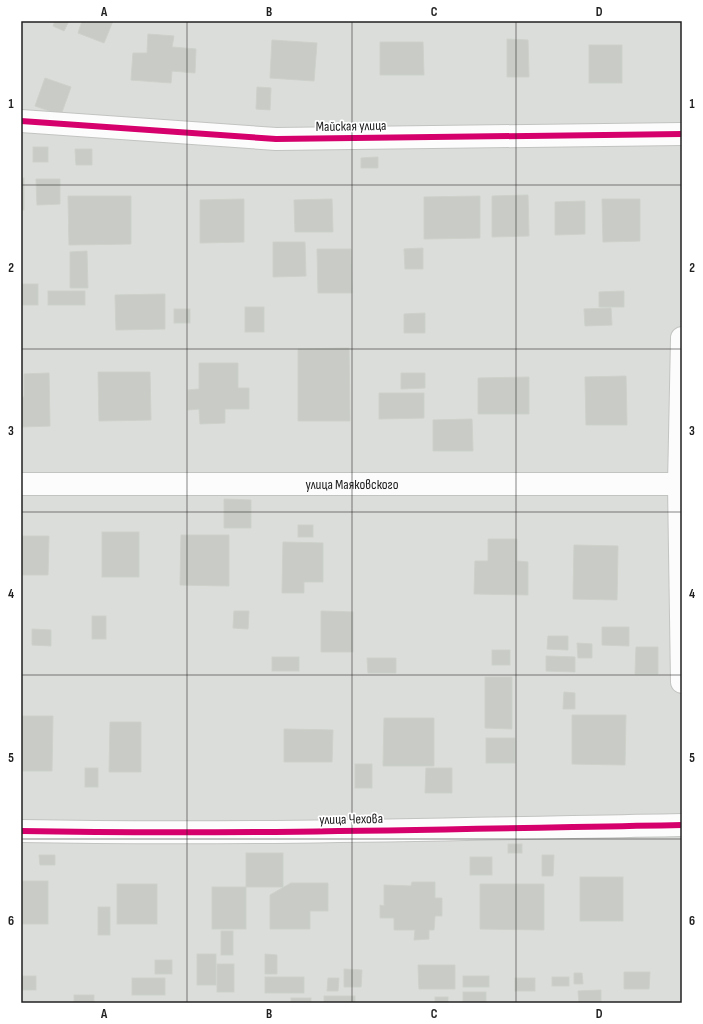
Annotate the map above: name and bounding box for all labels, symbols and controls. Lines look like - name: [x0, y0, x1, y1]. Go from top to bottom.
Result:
- text: A: [100, 4, 108, 20]
- text: B: [266, 4, 272, 20]
- text: C: [431, 4, 438, 20]
- text: D: [596, 4, 603, 20]
- text: 1: [8, 96, 14, 112]
- text: 1: [689, 96, 695, 112]
- street label: Майская улица: [315, 117, 387, 135]
- text: 2: [8, 260, 14, 276]
- text: 2: [689, 260, 695, 276]
- text: 3: [8, 423, 14, 439]
- text: 3: [689, 423, 695, 439]
- street label: улица Маяковского: [305, 476, 399, 493]
- text: 4: [8, 586, 14, 602]
- text: 4: [689, 586, 695, 602]
- text: 5: [8, 750, 14, 766]
- text: 5: [689, 750, 695, 766]
- street label: улица Чехова: [319, 810, 383, 828]
- text: 6: [8, 913, 14, 929]
- text: 6: [689, 913, 695, 929]
- text: A: [100, 1006, 108, 1022]
- text: B: [266, 1006, 272, 1022]
- text: C: [431, 1006, 438, 1022]
- text: D: [596, 1006, 603, 1022]

